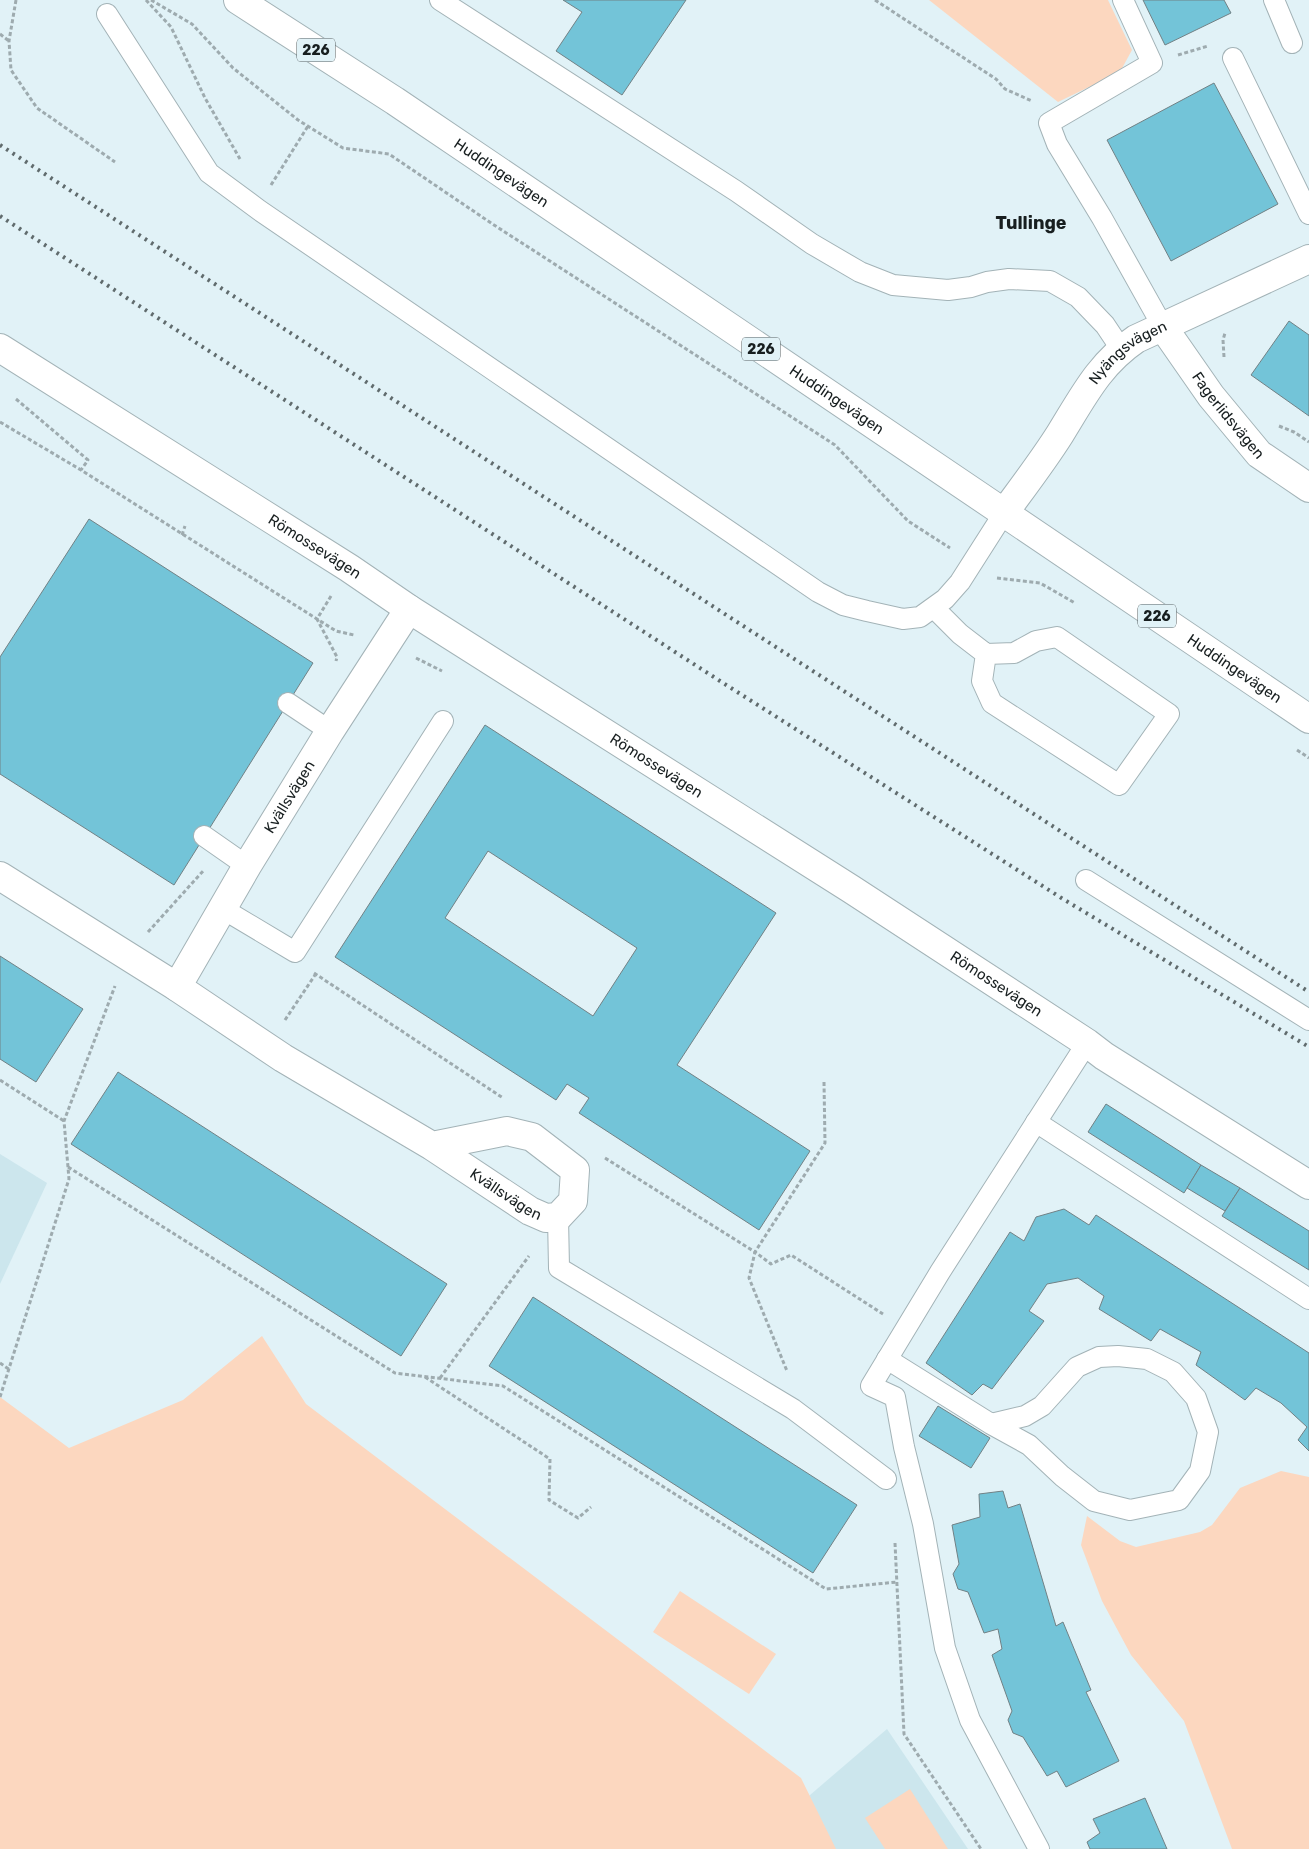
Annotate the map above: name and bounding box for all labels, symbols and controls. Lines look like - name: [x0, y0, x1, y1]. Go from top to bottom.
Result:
- road number: 226: [297, 38, 335, 62]
- street label: Huddingevägen: [451, 135, 552, 211]
- district label: Tullinge: [995, 212, 1067, 234]
- street label: Nyängsvägen: [1085, 317, 1170, 388]
- road number: 226: [742, 338, 780, 360]
- street label: Huddingevägen: [786, 361, 888, 438]
- street label: Fagerlidsvägen: [1188, 369, 1268, 463]
- street label: Römossevägen: [265, 510, 365, 583]
- road number: 226: [1138, 604, 1176, 628]
- street label: Huddingevägen: [1184, 630, 1285, 707]
- street label: Römossevägen: [607, 730, 706, 802]
- street label: Kvällsvägen: [260, 757, 319, 836]
- street label: Römossevägen: [947, 947, 1046, 1020]
- street label: Kvällsvägen: [467, 1165, 544, 1224]

